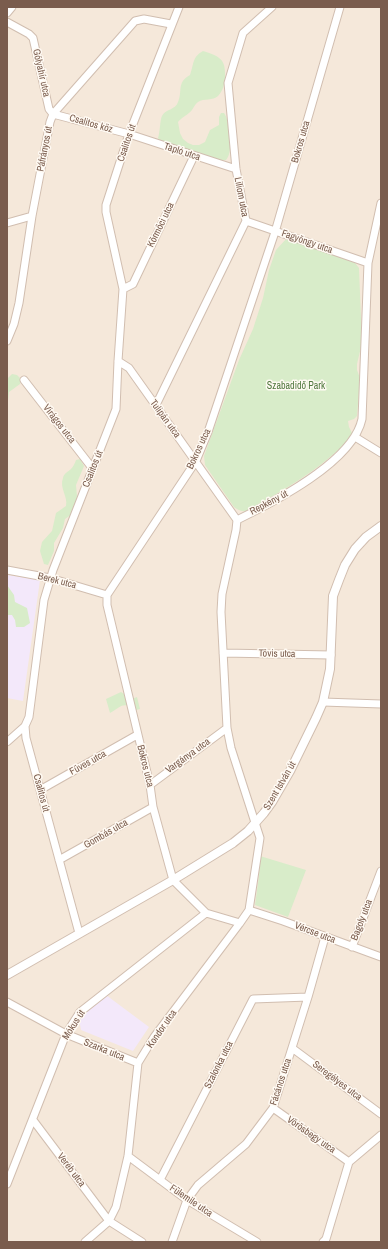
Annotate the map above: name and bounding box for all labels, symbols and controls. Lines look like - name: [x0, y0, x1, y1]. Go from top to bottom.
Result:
- street label: Gólyahír utca: [30, 48, 52, 98]
- street label: Csalitos köz: [68, 112, 114, 136]
- street label: Bokros utca: [289, 120, 313, 164]
- street label: Csalitos út: [115, 123, 139, 163]
- street label: Páfrányos út: [35, 125, 55, 173]
- street label: Tapló utca: [162, 140, 202, 164]
- street label: Liliom utca: [231, 176, 251, 218]
- street label: Körmöci utca: [145, 201, 177, 249]
- street label: Fagyöngy utca: [280, 228, 334, 256]
- park label: Szabadidő Park: [267, 380, 325, 392]
- street label: Tulipán utca: [147, 398, 183, 440]
- street label: Virágos utca: [40, 402, 78, 446]
- street label: Bokros utca: [184, 427, 214, 471]
- street label: Csalitos út: [80, 449, 106, 489]
- street label: Repkény út: [248, 488, 290, 518]
- street label: Berek utca: [37, 570, 77, 592]
- street label: Tövis utca: [258, 648, 296, 660]
- street label: Vargánya utca: [163, 736, 213, 776]
- street label: Bokros utca: [134, 744, 156, 788]
- street label: Füves utca: [68, 748, 108, 778]
- street label: Szent István út: [261, 760, 299, 812]
- street label: Csalitos út: [30, 773, 52, 813]
- street label: Gombás utca: [82, 817, 130, 851]
- street label: Bagoly utca: [349, 898, 375, 942]
- street label: Vércse utca: [293, 920, 337, 946]
- street label: Kondor utca: [144, 1007, 180, 1051]
- street label: Mókus út: [60, 1008, 88, 1042]
- street label: Szarka utca: [82, 1036, 126, 1064]
- street label: Szalonka utca: [202, 1039, 236, 1091]
- street label: Fácános utca: [268, 1057, 294, 1107]
- street label: Seregélyes utca: [310, 1059, 364, 1103]
- street label: Vörösbegy utca: [284, 1114, 338, 1156]
- street label: Veréb utca: [54, 1151, 88, 1189]
- street label: Fülemile utca: [167, 1182, 215, 1220]

